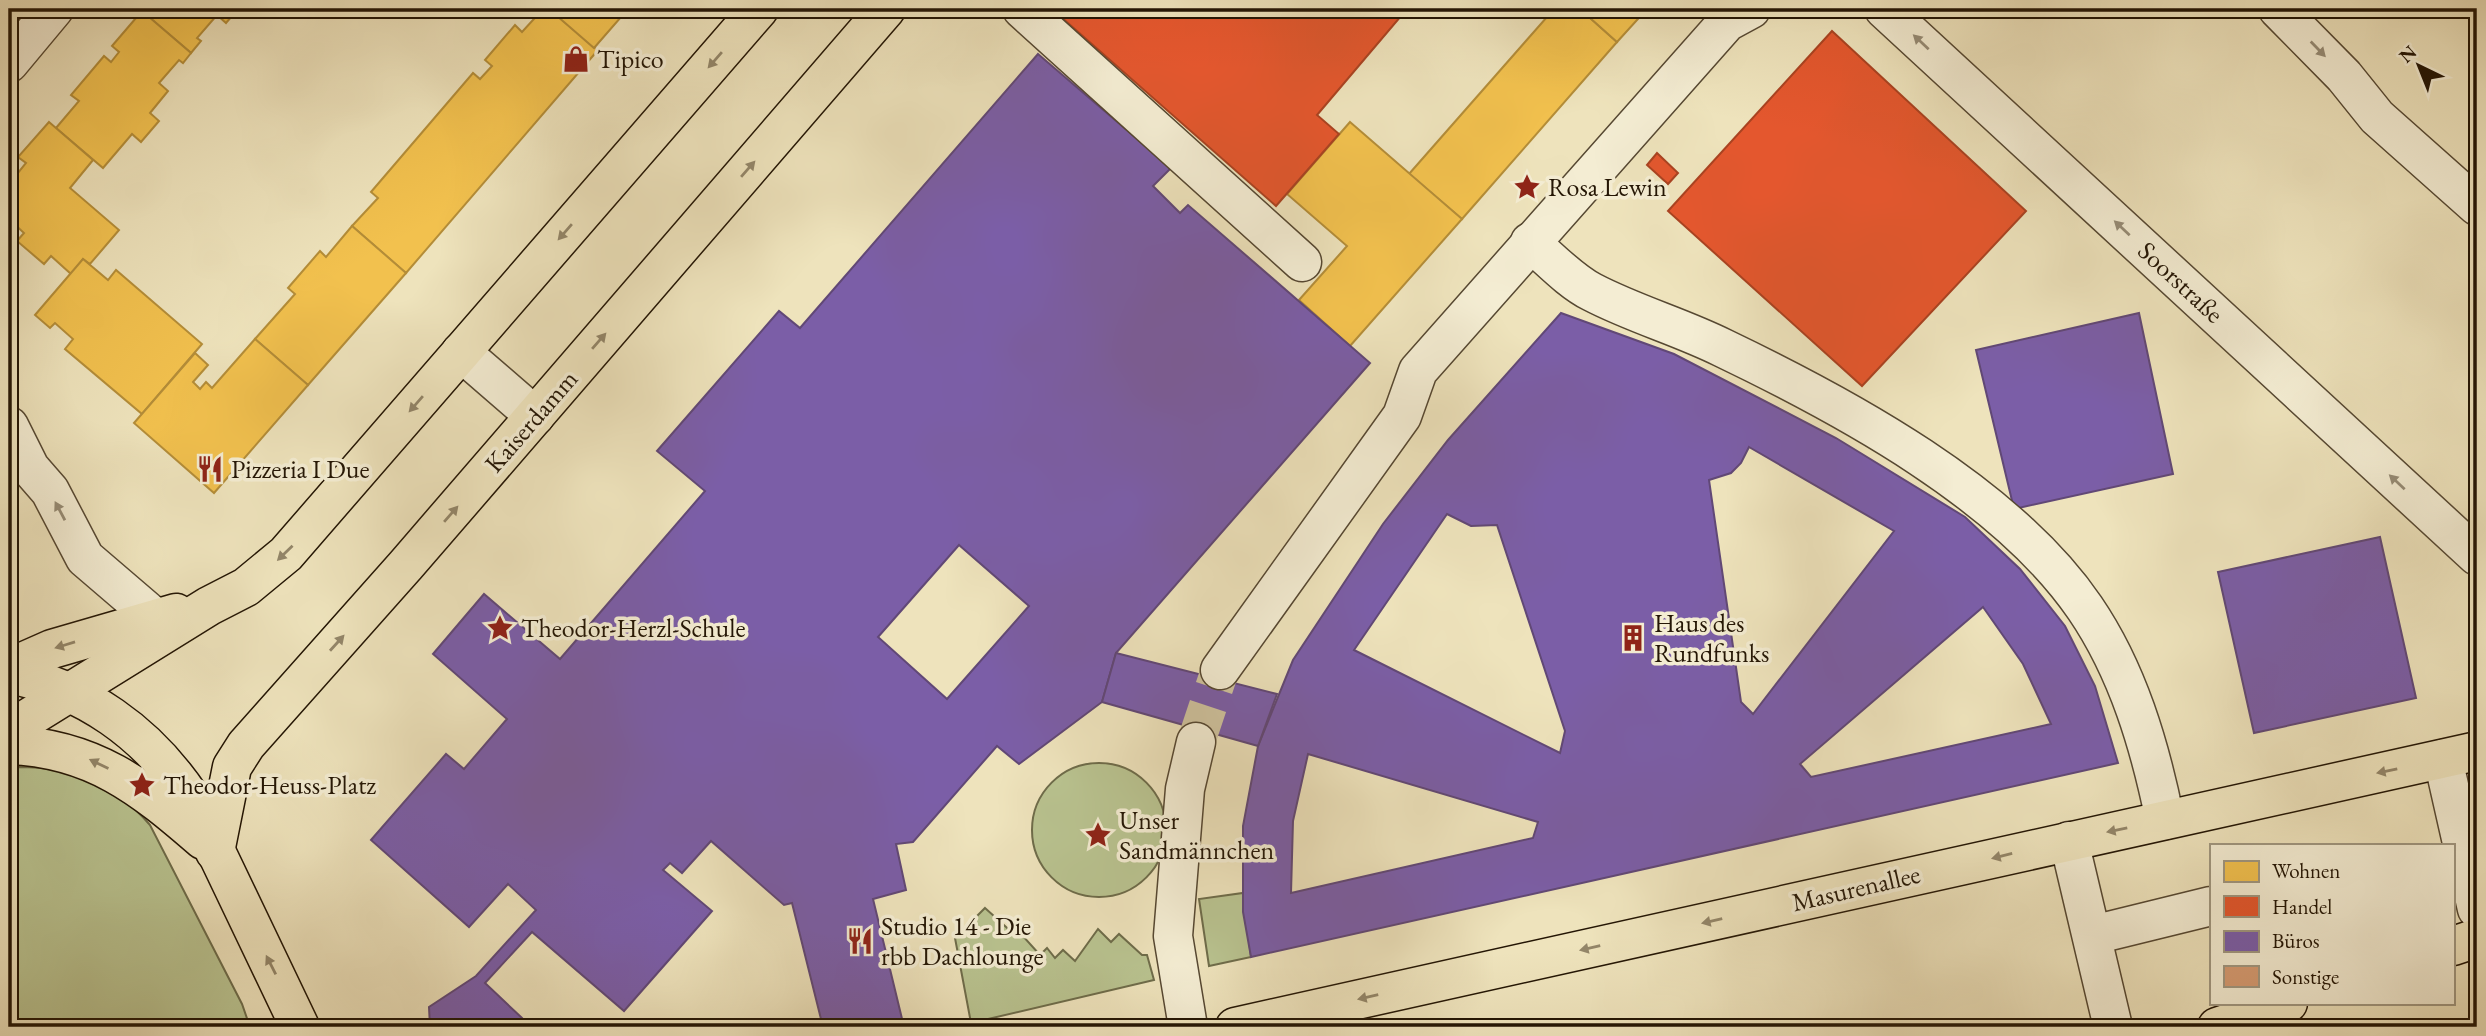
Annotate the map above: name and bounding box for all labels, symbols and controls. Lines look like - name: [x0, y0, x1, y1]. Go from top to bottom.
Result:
- north arrow: [2384, 32, 2454, 102]
- one-way arrow: [1912, 34, 1930, 50]
- text: N: [2394, 39, 2422, 68]
- one-way arrow: [2309, 40, 2326, 57]
- place label: Tipico: [597, 42, 664, 76]
- shop icon: Tipico: [561, 44, 591, 74]
- one-way arrow: [707, 52, 723, 69]
- one-way arrow: [740, 160, 756, 178]
- place label: Rosa Lewin: [1548, 170, 1667, 204]
- place icon: Rosa Lewin: [1512, 172, 1542, 202]
- one-way arrow: [2113, 220, 2131, 236]
- one-way arrow: [557, 223, 573, 241]
- street label: Soorstraße: [2131, 234, 2231, 330]
- one-way arrow: [591, 333, 606, 350]
- street label: Kaiserdamm: [477, 362, 585, 480]
- one-way arrow: [408, 395, 424, 413]
- place label: Pizzeria I Due: [231, 452, 370, 486]
- restaurant icon: Pizzeria I Due: [195, 454, 225, 484]
- one-way arrow: [2388, 474, 2406, 490]
- one-way arrow: [54, 501, 66, 521]
- one-way arrow: [443, 505, 458, 522]
- one-way arrow: [277, 545, 294, 561]
- place label: Haus des Rundfunks: [1654, 606, 1769, 670]
- place label: Theodor-Herzl-Schule: [521, 611, 746, 645]
- place icon: Theodor-Herzl-Schule: [485, 613, 515, 643]
- building icon: Haus des Rundfunks: [1618, 623, 1648, 653]
- one-way arrow: [328, 635, 344, 652]
- one-way arrow: [54, 641, 75, 651]
- one-way arrow: [89, 759, 109, 770]
- one-way arrow: [2376, 766, 2398, 777]
- place label: Theodor-Heuss-Platz: [163, 768, 376, 802]
- place icon: Theodor-Heuss-Platz: [127, 770, 157, 800]
- place label: Unser Sandmännchen: [1119, 803, 1275, 867]
- place icon: Unser Sandmännchen: [1083, 820, 1113, 850]
- one-way arrow: [2106, 825, 2128, 836]
- legend: [2210, 844, 2454, 1004]
- one-way arrow: [1991, 851, 2013, 862]
- street label: Masurenallee: [1788, 857, 1924, 919]
- text: Wohnen: [2272, 857, 2340, 884]
- text: Handel: [2272, 893, 2332, 920]
- place label: Studio 14 - Die rbb Dachlounge: [881, 909, 1044, 973]
- one-way arrow: [1701, 915, 1723, 926]
- restaurant icon: Studio 14 - Die rbb Dachlounge: [845, 926, 875, 956]
- text: Büros: [2272, 927, 2320, 954]
- one-way arrow: [1579, 943, 1601, 954]
- one-way arrow: [266, 955, 277, 975]
- text: Sonstige: [2272, 963, 2339, 990]
- one-way arrow: [1357, 992, 1379, 1003]

